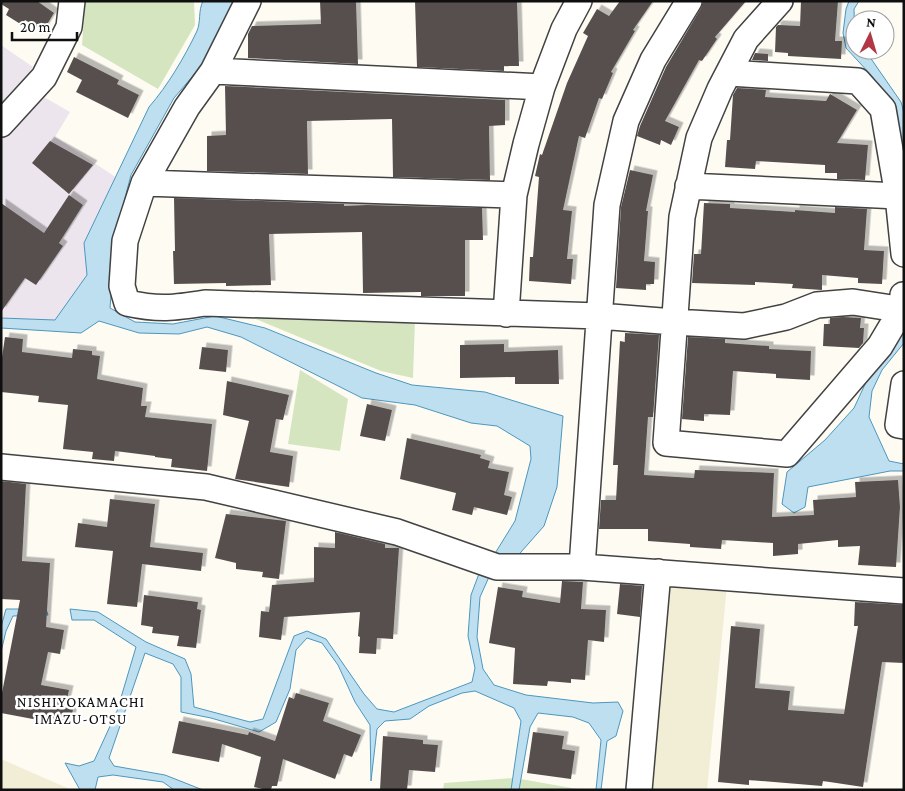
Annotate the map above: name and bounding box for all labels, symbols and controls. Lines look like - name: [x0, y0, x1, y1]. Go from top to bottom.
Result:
- scale bar: [12, 10, 78, 42]
- north arrow: [845, 10, 895, 60]
- text: N: [866, 14, 877, 30]
- text: 20 m: [20, 19, 51, 35]
- district label: NISHIYOKAMACHI IMAZU-OTSU: [17, 694, 145, 727]

